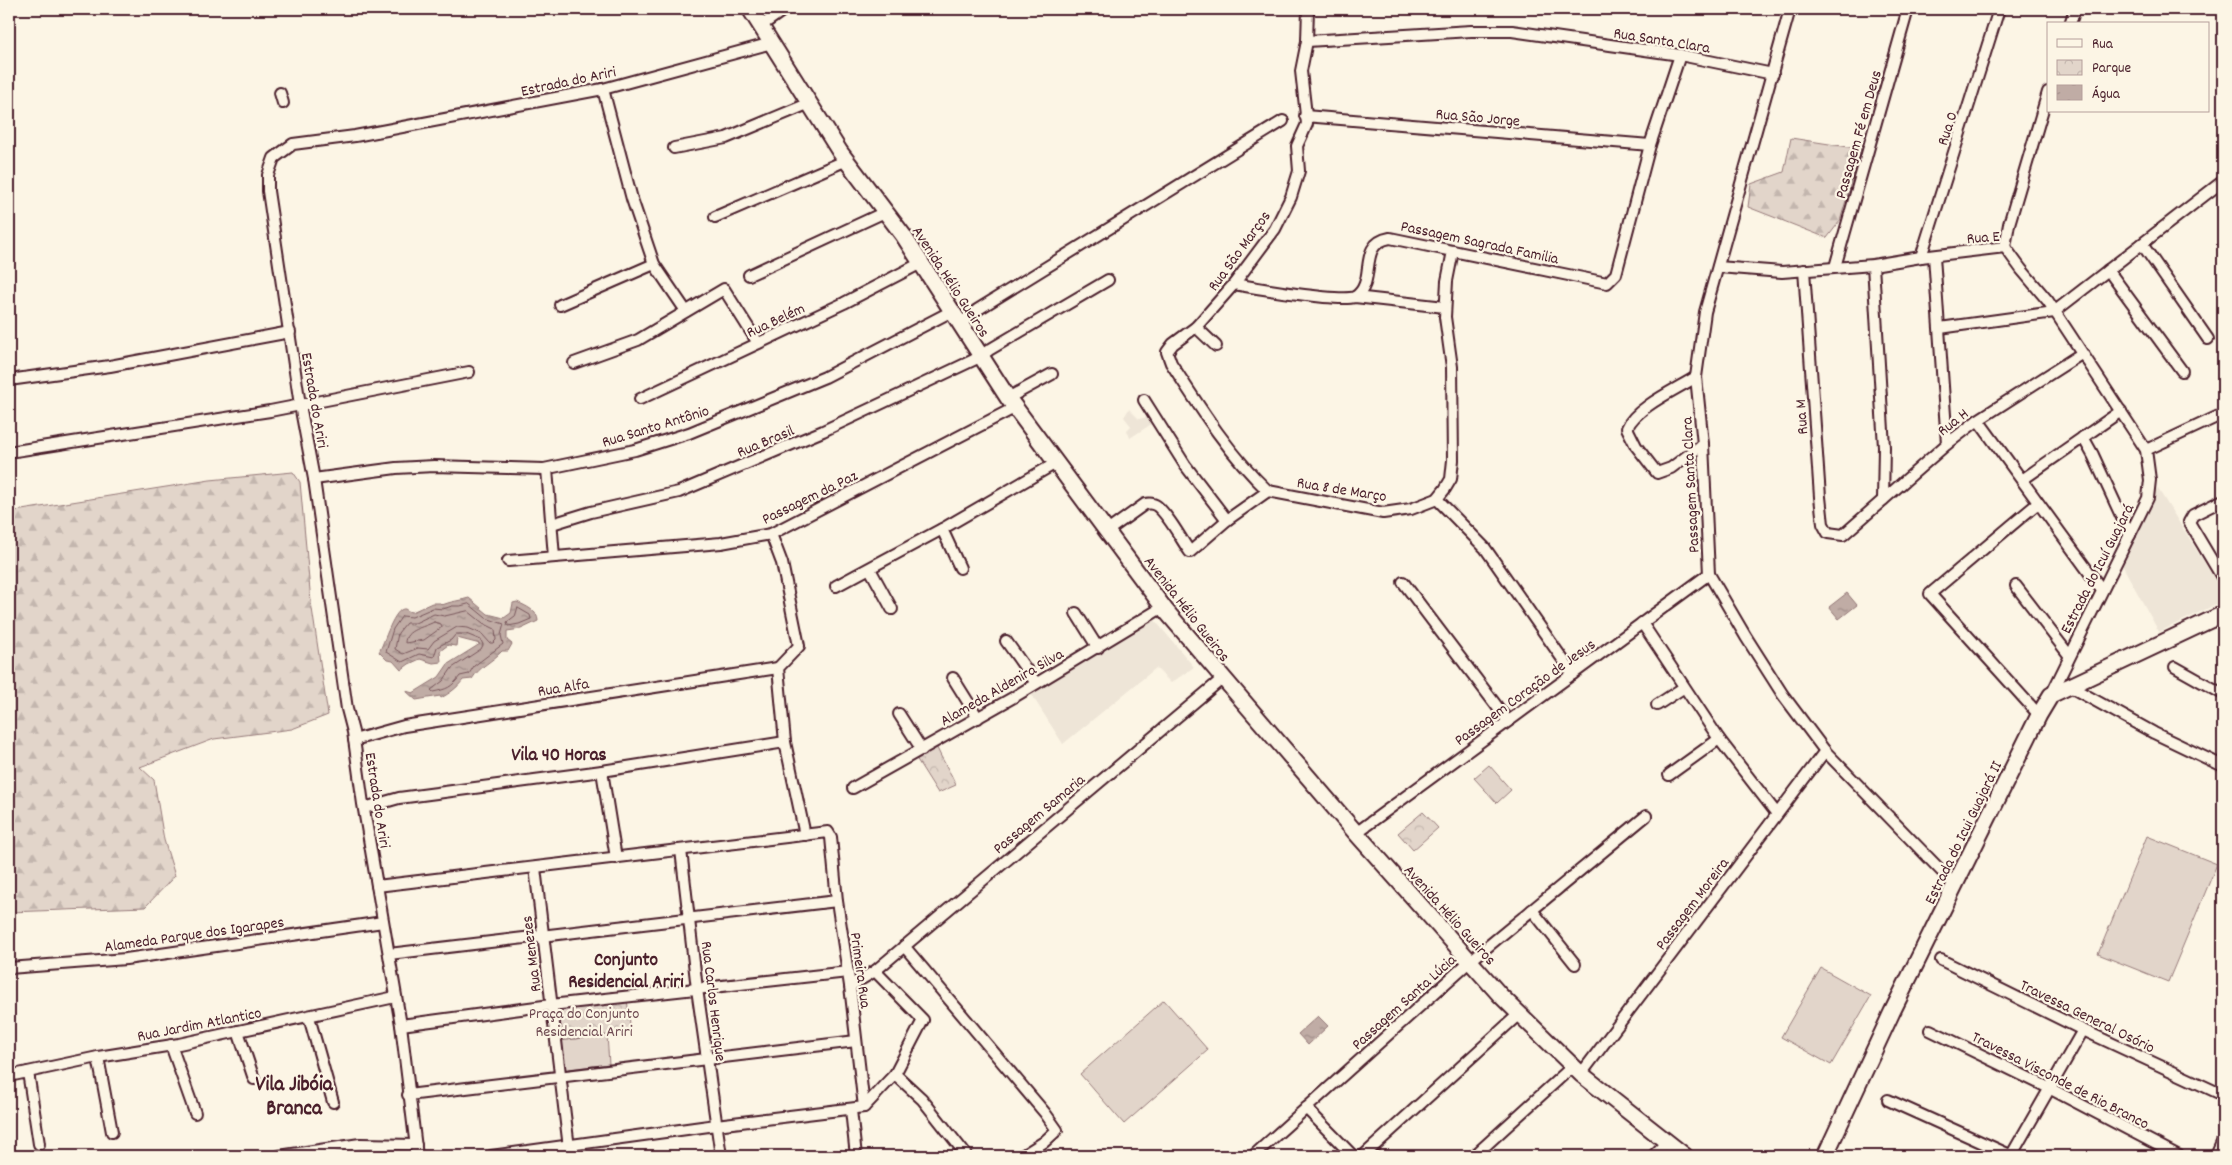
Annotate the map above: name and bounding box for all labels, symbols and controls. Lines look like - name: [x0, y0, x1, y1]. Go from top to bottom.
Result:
- street label: Rua Santa Clara: [1612, 22, 1712, 61]
- legend: [2047, 22, 2210, 112]
- text: Rua: [2092, 34, 2114, 56]
- text: Parque: [2092, 58, 2132, 80]
- street label: Estrada do Ariri: [519, 61, 618, 104]
- street label: Passagem Fé em Deus: [1830, 67, 1889, 202]
- text: Água: [2092, 84, 2121, 106]
- street label: Rua São Jorge: [1435, 103, 1521, 134]
- street label: Rua 0: [1932, 109, 1965, 149]
- street label: Rua São Marços: [1203, 206, 1277, 297]
- street label: Passagem Sagrada Familia: [1398, 215, 1561, 272]
- street label: Avenida Hélio Gueiros: [905, 222, 995, 343]
- street label: Rua E: [1966, 226, 2001, 251]
- street label: Rua Belém: [743, 298, 809, 345]
- street label: Estrada do Ariri: [294, 351, 333, 450]
- street label: Rua M: [1790, 398, 1815, 435]
- street label: Rua Santo Antônio: [599, 400, 712, 455]
- street label: Rua H: [1933, 403, 1974, 443]
- street label: Passagem Santa Clara: [1676, 416, 1707, 553]
- street label: Rua Brasil: [734, 420, 798, 465]
- street label: Passagem da Paz: [758, 465, 862, 531]
- street label: Rua 8 de Março: [1295, 472, 1388, 509]
- street label: Estrada do Icuí Guajará: [2055, 500, 2141, 638]
- street label: Avenida Hélio Gueiros: [1137, 552, 1235, 668]
- street label: Passagem Coração de Jesus: [1450, 634, 1601, 752]
- street label: Alameda Aldenira Silva: [936, 643, 1069, 733]
- street label: Rua Alfa: [536, 673, 591, 704]
- district label: Vila 40 Horas: [511, 743, 607, 770]
- street label: Estrada do Ariri: [358, 751, 395, 850]
- street label: Estrada do Icui Guajará II: [1920, 758, 2009, 909]
- street label: Passagem Samaria: [989, 769, 1091, 860]
- street label: Passagem Moreira: [1651, 853, 1736, 955]
- street label: Avenida Hélio Gueiros: [1398, 860, 1501, 971]
- street label: Alameda Parque dos Igarapes: [103, 911, 286, 959]
- street label: Rua Menezes: [516, 914, 549, 993]
- street label: Primeira Rua: [843, 931, 876, 1010]
- street label: Rua Carlos Henrique: [694, 940, 731, 1063]
- district label: Conjunto Residencial Ariri: [568, 948, 684, 997]
- street label: Passagem Santa Lúcia: [1347, 949, 1462, 1056]
- street label: Travessa General Osório: [2015, 975, 2158, 1060]
- street label: Rua Jardim Atlantico: [135, 1002, 263, 1049]
- park label: Praça do Conjunto Residencial Ariri: [529, 1003, 639, 1044]
- street label: Travessa Visconde de Rio Branco: [1967, 1026, 2153, 1136]
- district label: Vila Jibóia Branca: [255, 1071, 334, 1125]

